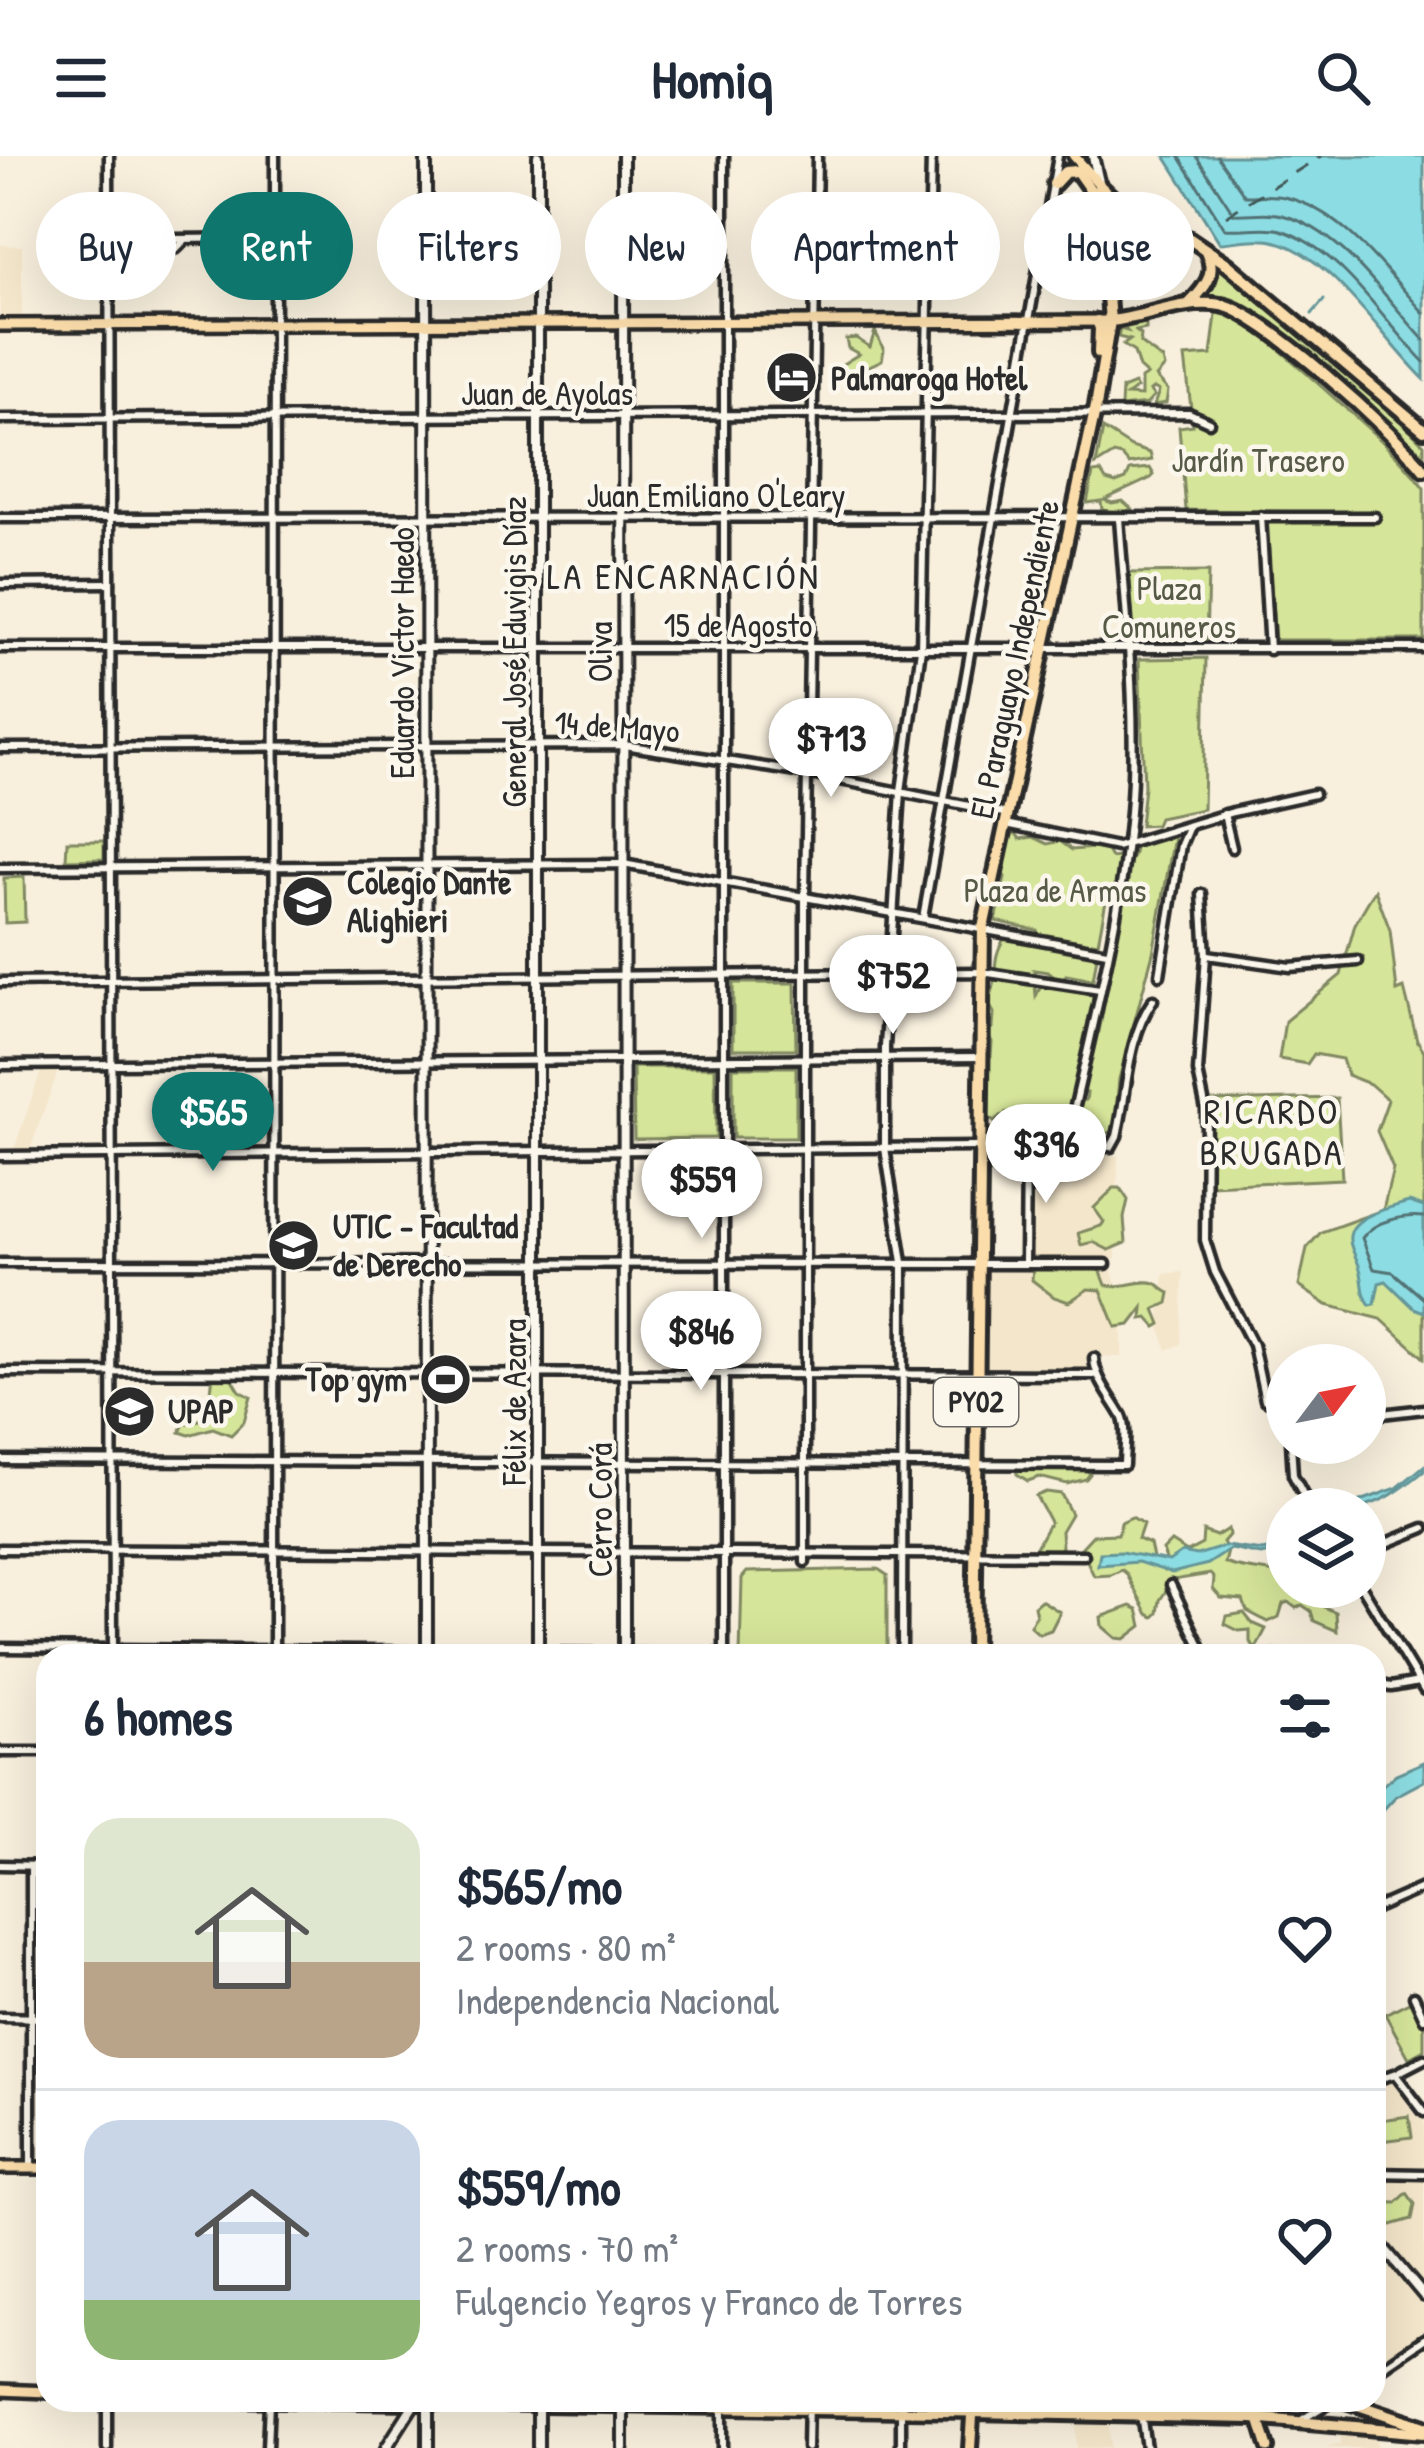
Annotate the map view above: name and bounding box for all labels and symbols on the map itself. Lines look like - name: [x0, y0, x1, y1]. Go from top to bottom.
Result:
- hotel icon: Palmaroga Hotel: [764, 350, 820, 406]
- place label: Palmaroga Hotel: [831, 356, 1028, 402]
- street label: Juan de Ayolas: [461, 371, 633, 416]
- park label: Jardín Trasero: [1171, 438, 1345, 482]
- street label: Juan Emiliano O'Leary: [587, 473, 846, 518]
- street label: General José Eduvigis Díaz: [492, 496, 537, 808]
- street label: El Paraguayo Independiente: [959, 496, 1070, 823]
- street label: Eduardo Victor Haedo: [380, 527, 424, 779]
- district label: LA ENCARNACIÓN: [547, 551, 821, 600]
- park label: Plaza Comuneros: [1102, 566, 1236, 648]
- street label: 15 de Agosto: [664, 603, 812, 648]
- street label: Oliva: [578, 622, 622, 682]
- pin: $713: [760, 698, 902, 800]
- street label: 14 de Mayo: [553, 700, 681, 753]
- place label: Colegio Dante Alighieri: [347, 860, 512, 944]
- park label: Plaza de Armas: [964, 868, 1146, 912]
- school or university icon: Colegio Dante Alighieri: [280, 873, 336, 929]
- pin: $752: [822, 935, 964, 1037]
- pin: $565: [142, 1072, 284, 1174]
- district label: RICARDO BRUGADA: [1200, 1086, 1344, 1176]
- pin: $396: [975, 1104, 1117, 1206]
- pin: $559: [631, 1139, 773, 1241]
- place label: UTIC - Facultad de Derecho: [333, 1204, 518, 1286]
- school or university icon: UTIC - Facultad de Derecho: [266, 1217, 322, 1273]
- pin: $846: [630, 1291, 772, 1393]
- street label: Félix de Azara: [492, 1319, 536, 1486]
- north arrow: [1266, 1344, 1386, 1464]
- sports icon: Top gym: [418, 1351, 474, 1407]
- place label: Top gym: [304, 1357, 407, 1403]
- road number: PY02: [934, 1378, 1018, 1426]
- school or university icon: UPAP: [101, 1383, 157, 1439]
- place label: UPAP: [168, 1389, 234, 1433]
- street label: Cerro Corá: [578, 1443, 622, 1577]

